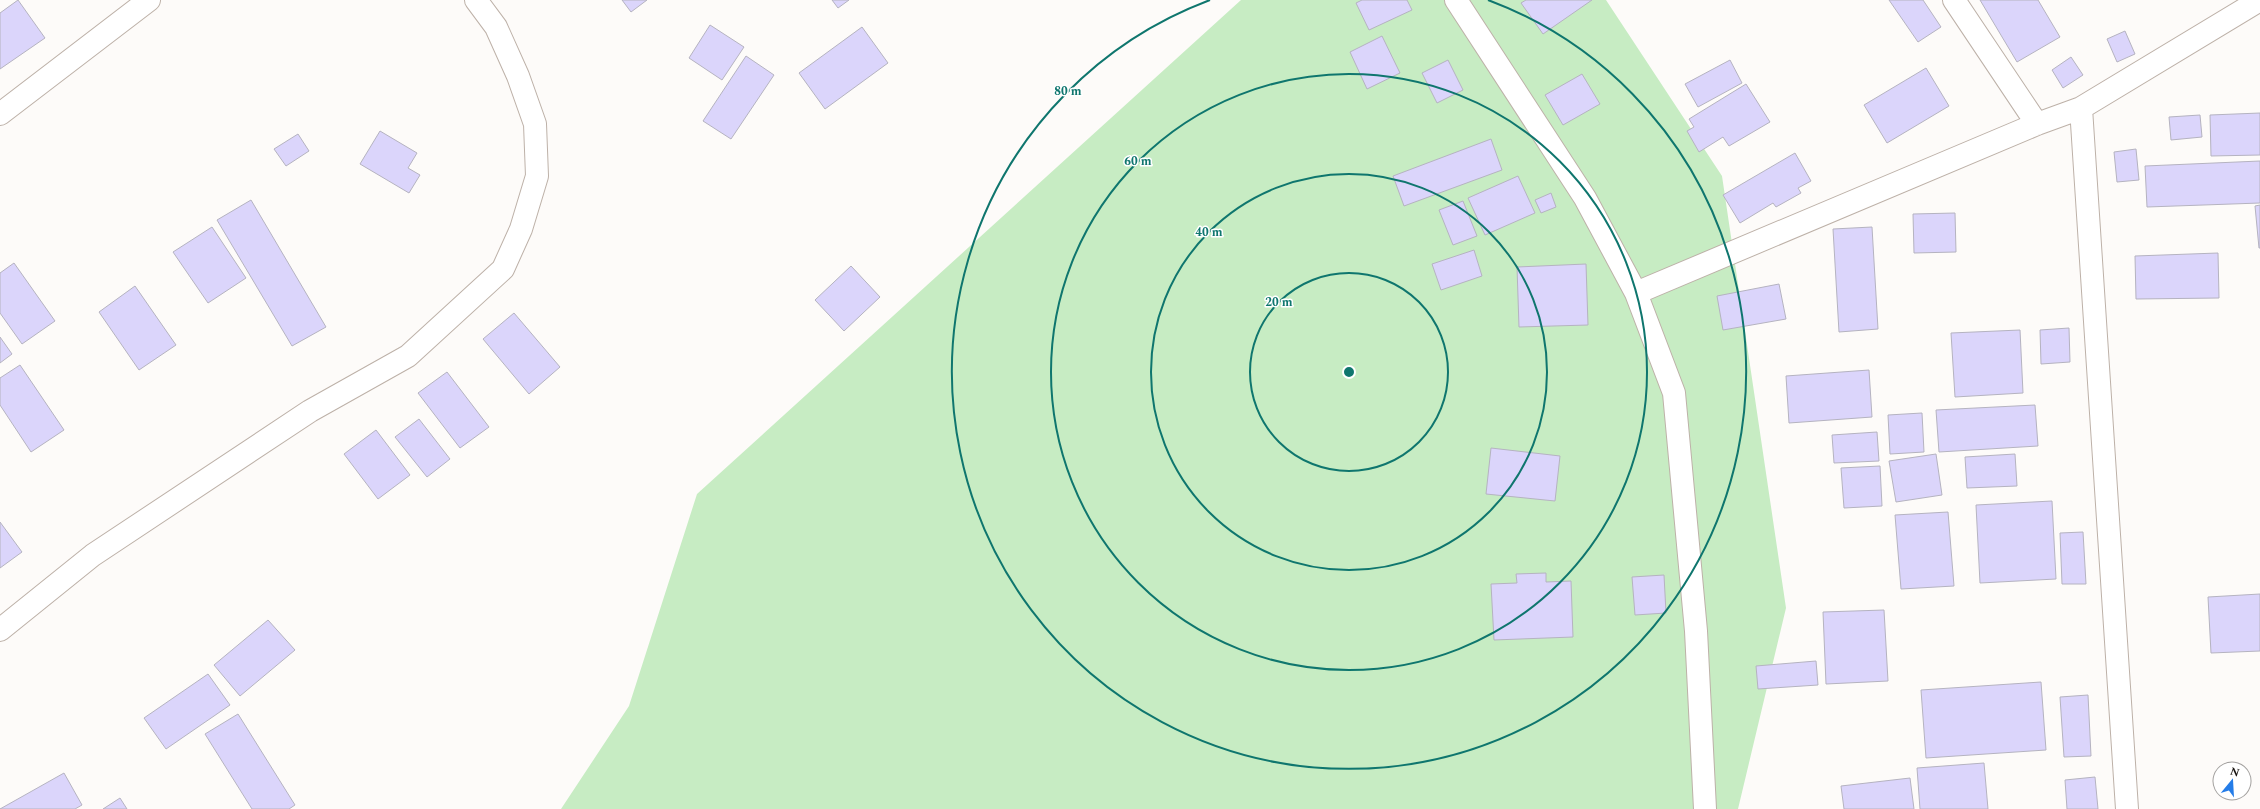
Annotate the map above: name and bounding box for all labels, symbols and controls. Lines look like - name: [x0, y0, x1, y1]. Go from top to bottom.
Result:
- text: 80 m: [1054, 82, 1082, 101]
- text: 60 m: [1124, 152, 1152, 171]
- text: 40 m: [1195, 223, 1223, 242]
- text: 20 m: [1265, 293, 1293, 312]
- centre of rings: [1342, 365, 1356, 379]
- north arrow: [2212, 761, 2252, 801]
- text: N: [2228, 762, 2242, 781]

